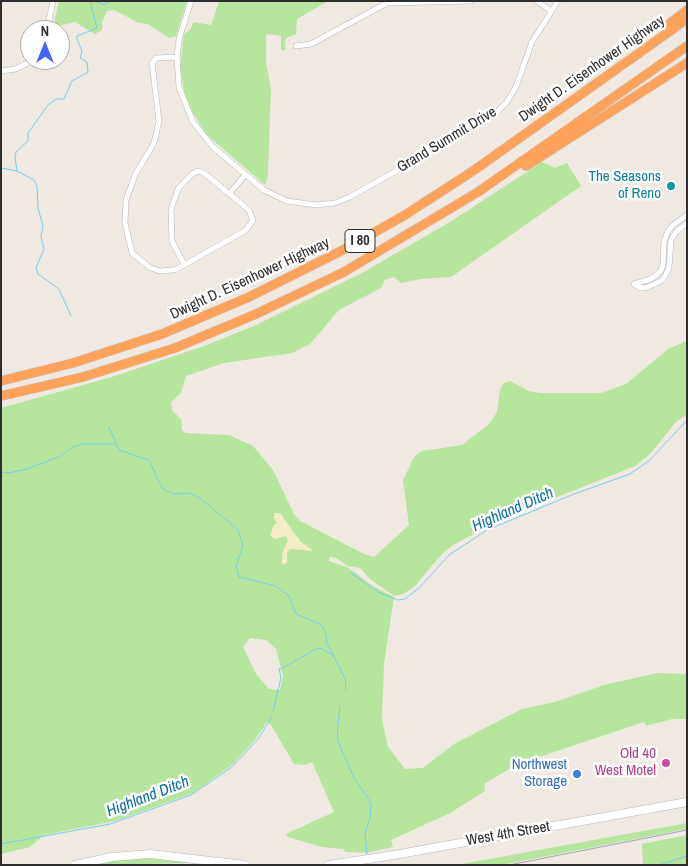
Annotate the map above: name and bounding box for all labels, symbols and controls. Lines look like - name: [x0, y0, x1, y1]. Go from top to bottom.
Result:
- street label: Dwight D. Eisenhower Highway: [516, 12, 668, 126]
- north arrow: [20, 20, 70, 70]
- text: N: [41, 22, 49, 40]
- street label: Grand Summit Drive: [394, 103, 500, 177]
- place label: The Seasons of Reno: [589, 168, 661, 203]
- marker: The Seasons of Reno: [665, 180, 677, 192]
- road number: I 80: [345, 230, 375, 252]
- street label: Dwight D. Eisenhower Highway: [168, 234, 332, 324]
- water label: Highland Ditch: [469, 484, 557, 536]
- place label: Old 40 West Motel: [595, 745, 656, 780]
- place label: Northwest Storage: [512, 756, 567, 791]
- marker: Old 40 West Motel: [660, 757, 672, 769]
- marker: Northwest Storage: [571, 768, 583, 780]
- water label: Highland Ditch: [104, 772, 192, 822]
- street label: West 4th Street: [465, 818, 551, 850]

